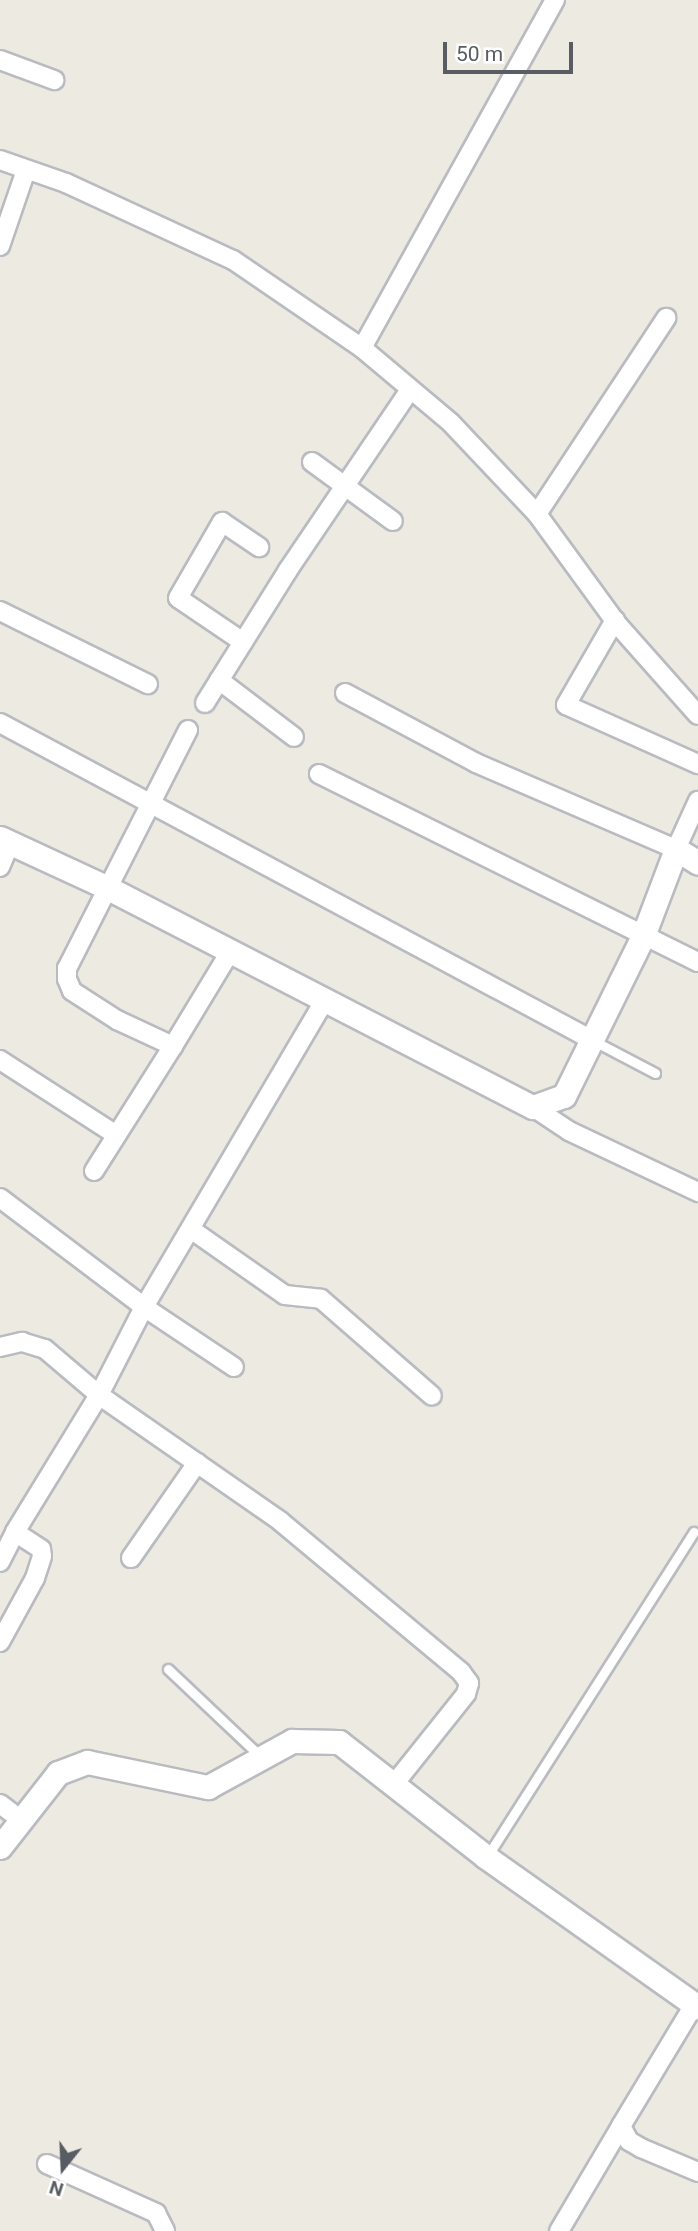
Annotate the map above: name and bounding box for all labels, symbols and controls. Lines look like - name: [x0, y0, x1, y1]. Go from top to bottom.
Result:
- scale bar: [446, 28, 576, 72]
- text: 50 m: [456, 42, 503, 66]
- north arrow: [28, 2133, 98, 2203]
- text: N: [46, 2175, 66, 2201]

